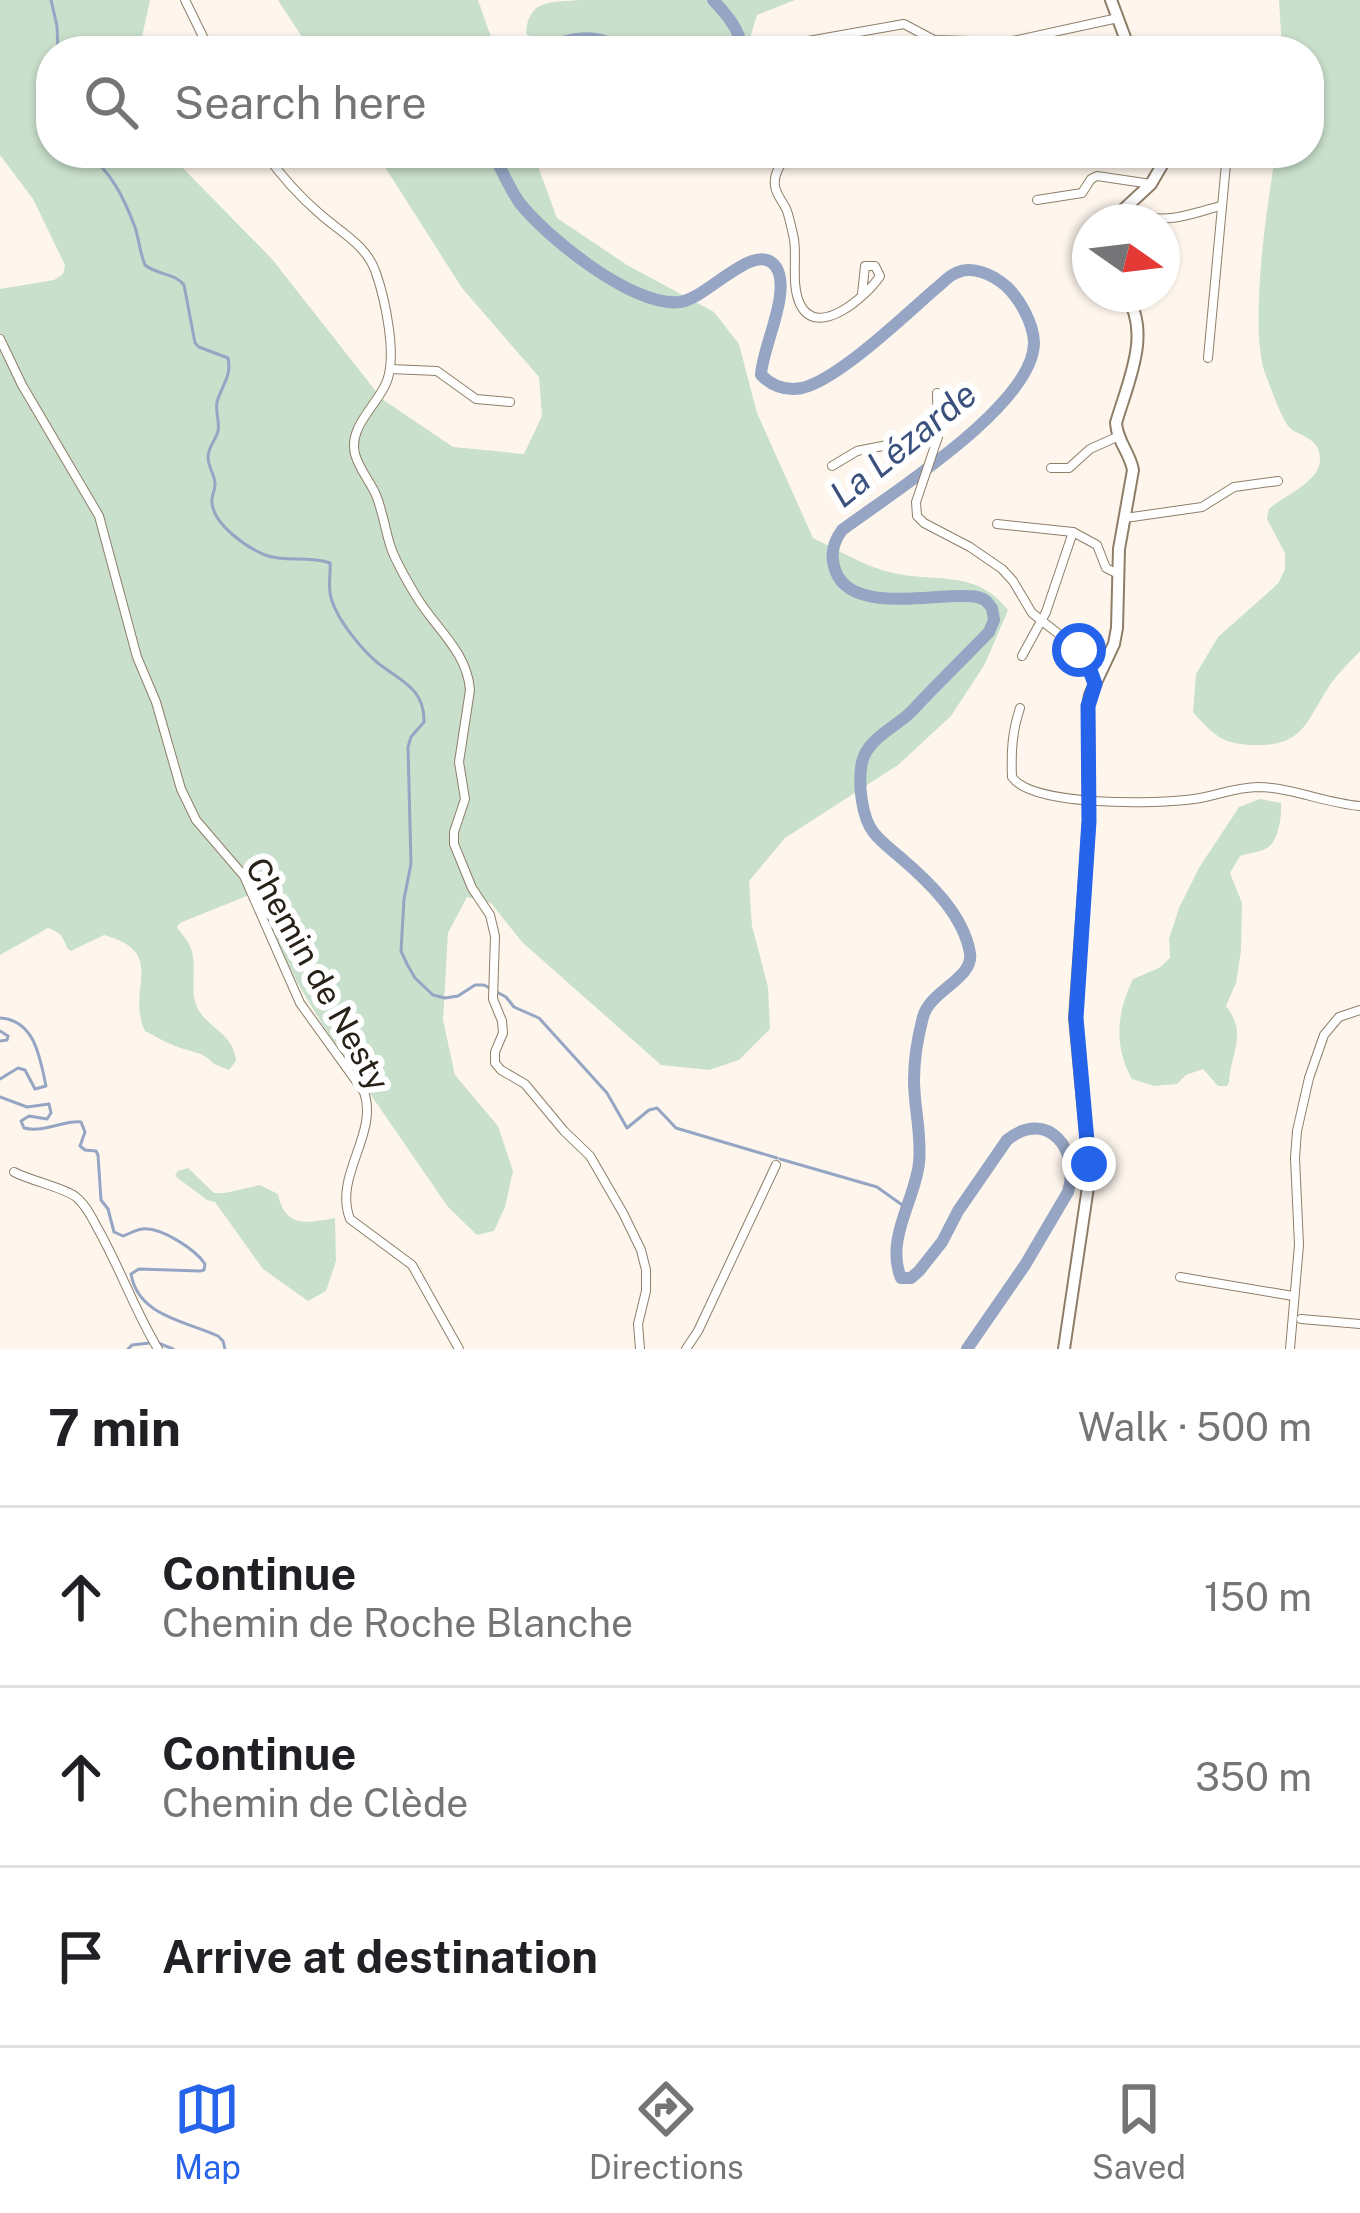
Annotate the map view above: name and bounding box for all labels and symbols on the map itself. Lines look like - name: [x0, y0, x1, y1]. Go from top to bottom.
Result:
- north arrow: [1072, 204, 1180, 312]
- water label: La Lézarde: [822, 372, 984, 516]
- route start: [1052, 623, 1106, 677]
- street label: Chemin de Nesty: [238, 851, 398, 1097]
- route end: [1062, 1137, 1116, 1191]

